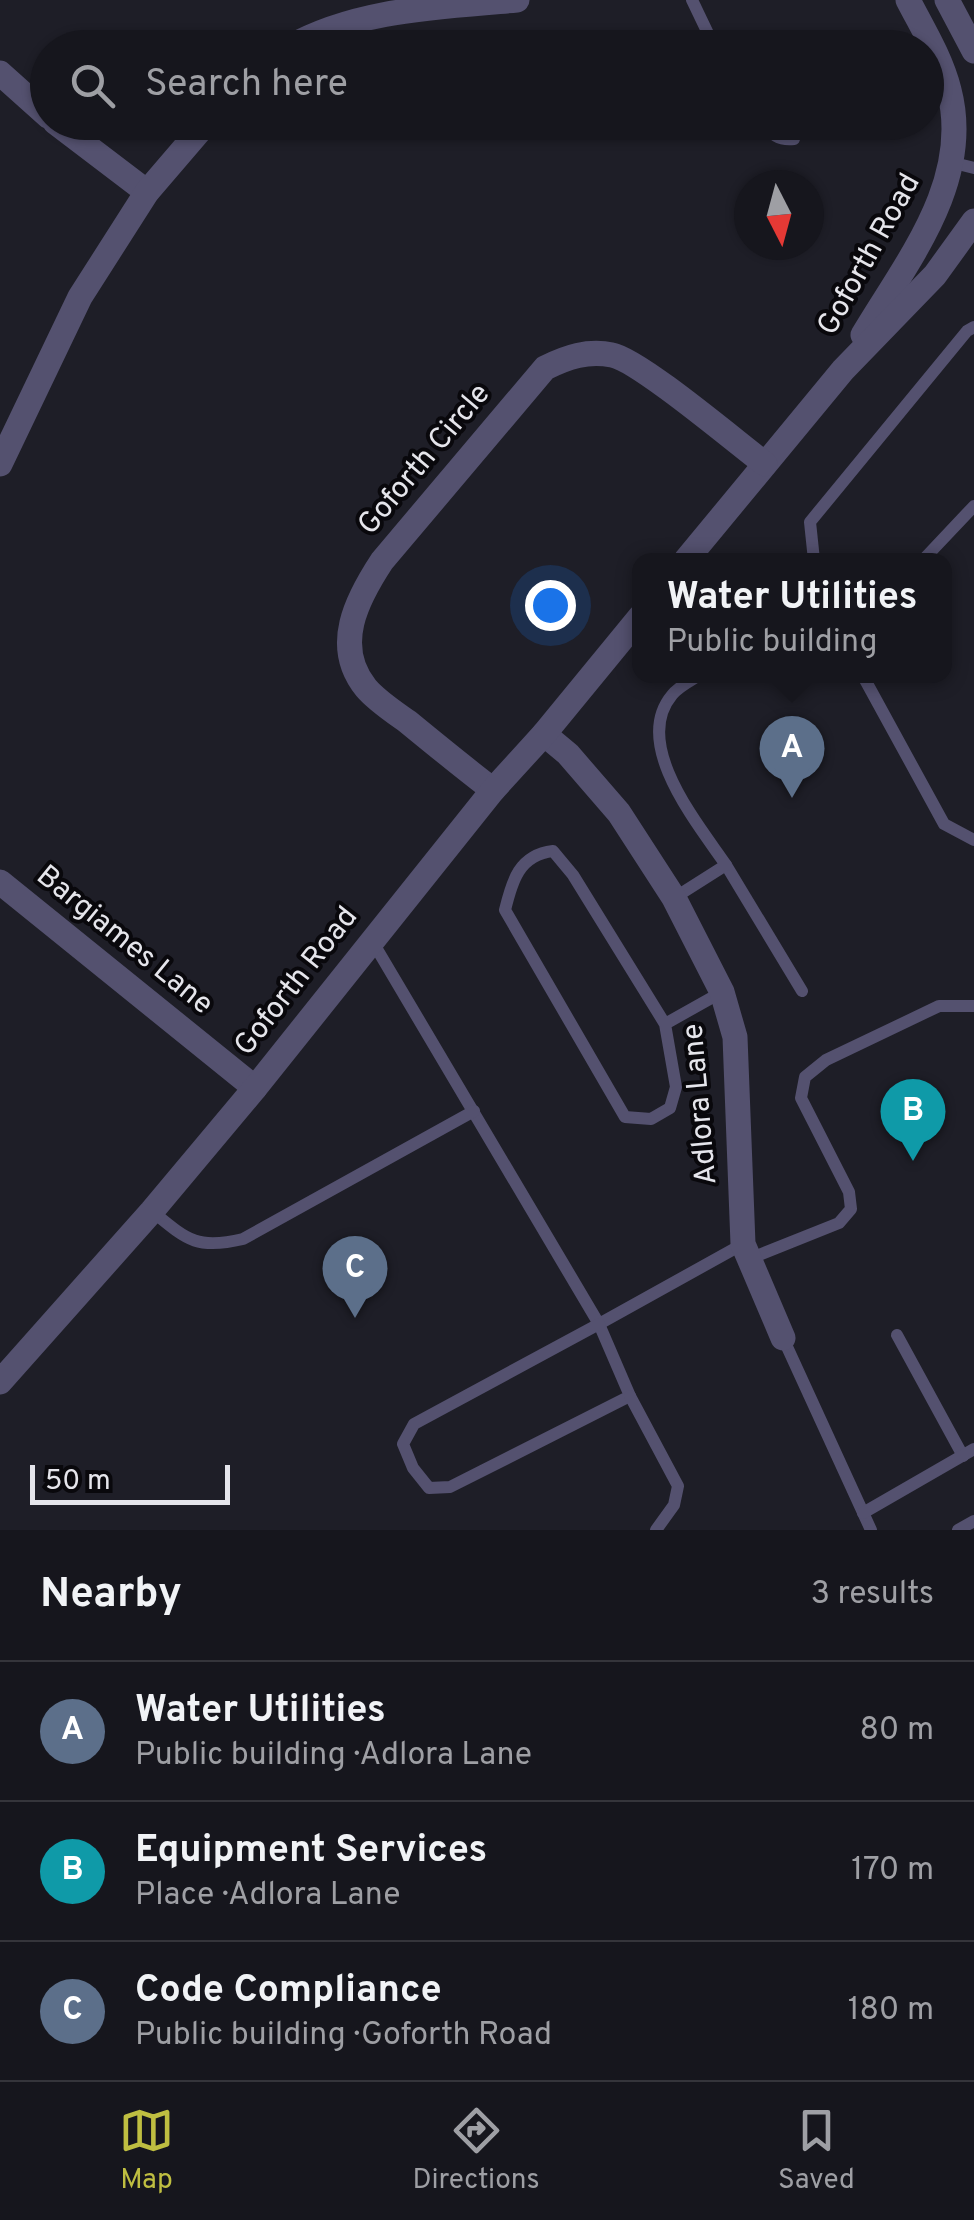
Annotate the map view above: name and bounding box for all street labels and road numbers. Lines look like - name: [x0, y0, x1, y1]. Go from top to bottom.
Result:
- street label: Goforth Road: [810, 168, 930, 342]
- street label: Goforth Circle: [351, 377, 499, 543]
- street label: Bargiames Lane: [28, 858, 220, 1024]
- street label: Goforth Road: [227, 900, 367, 1064]
- street label: Adlora Lane: [676, 1022, 726, 1186]

